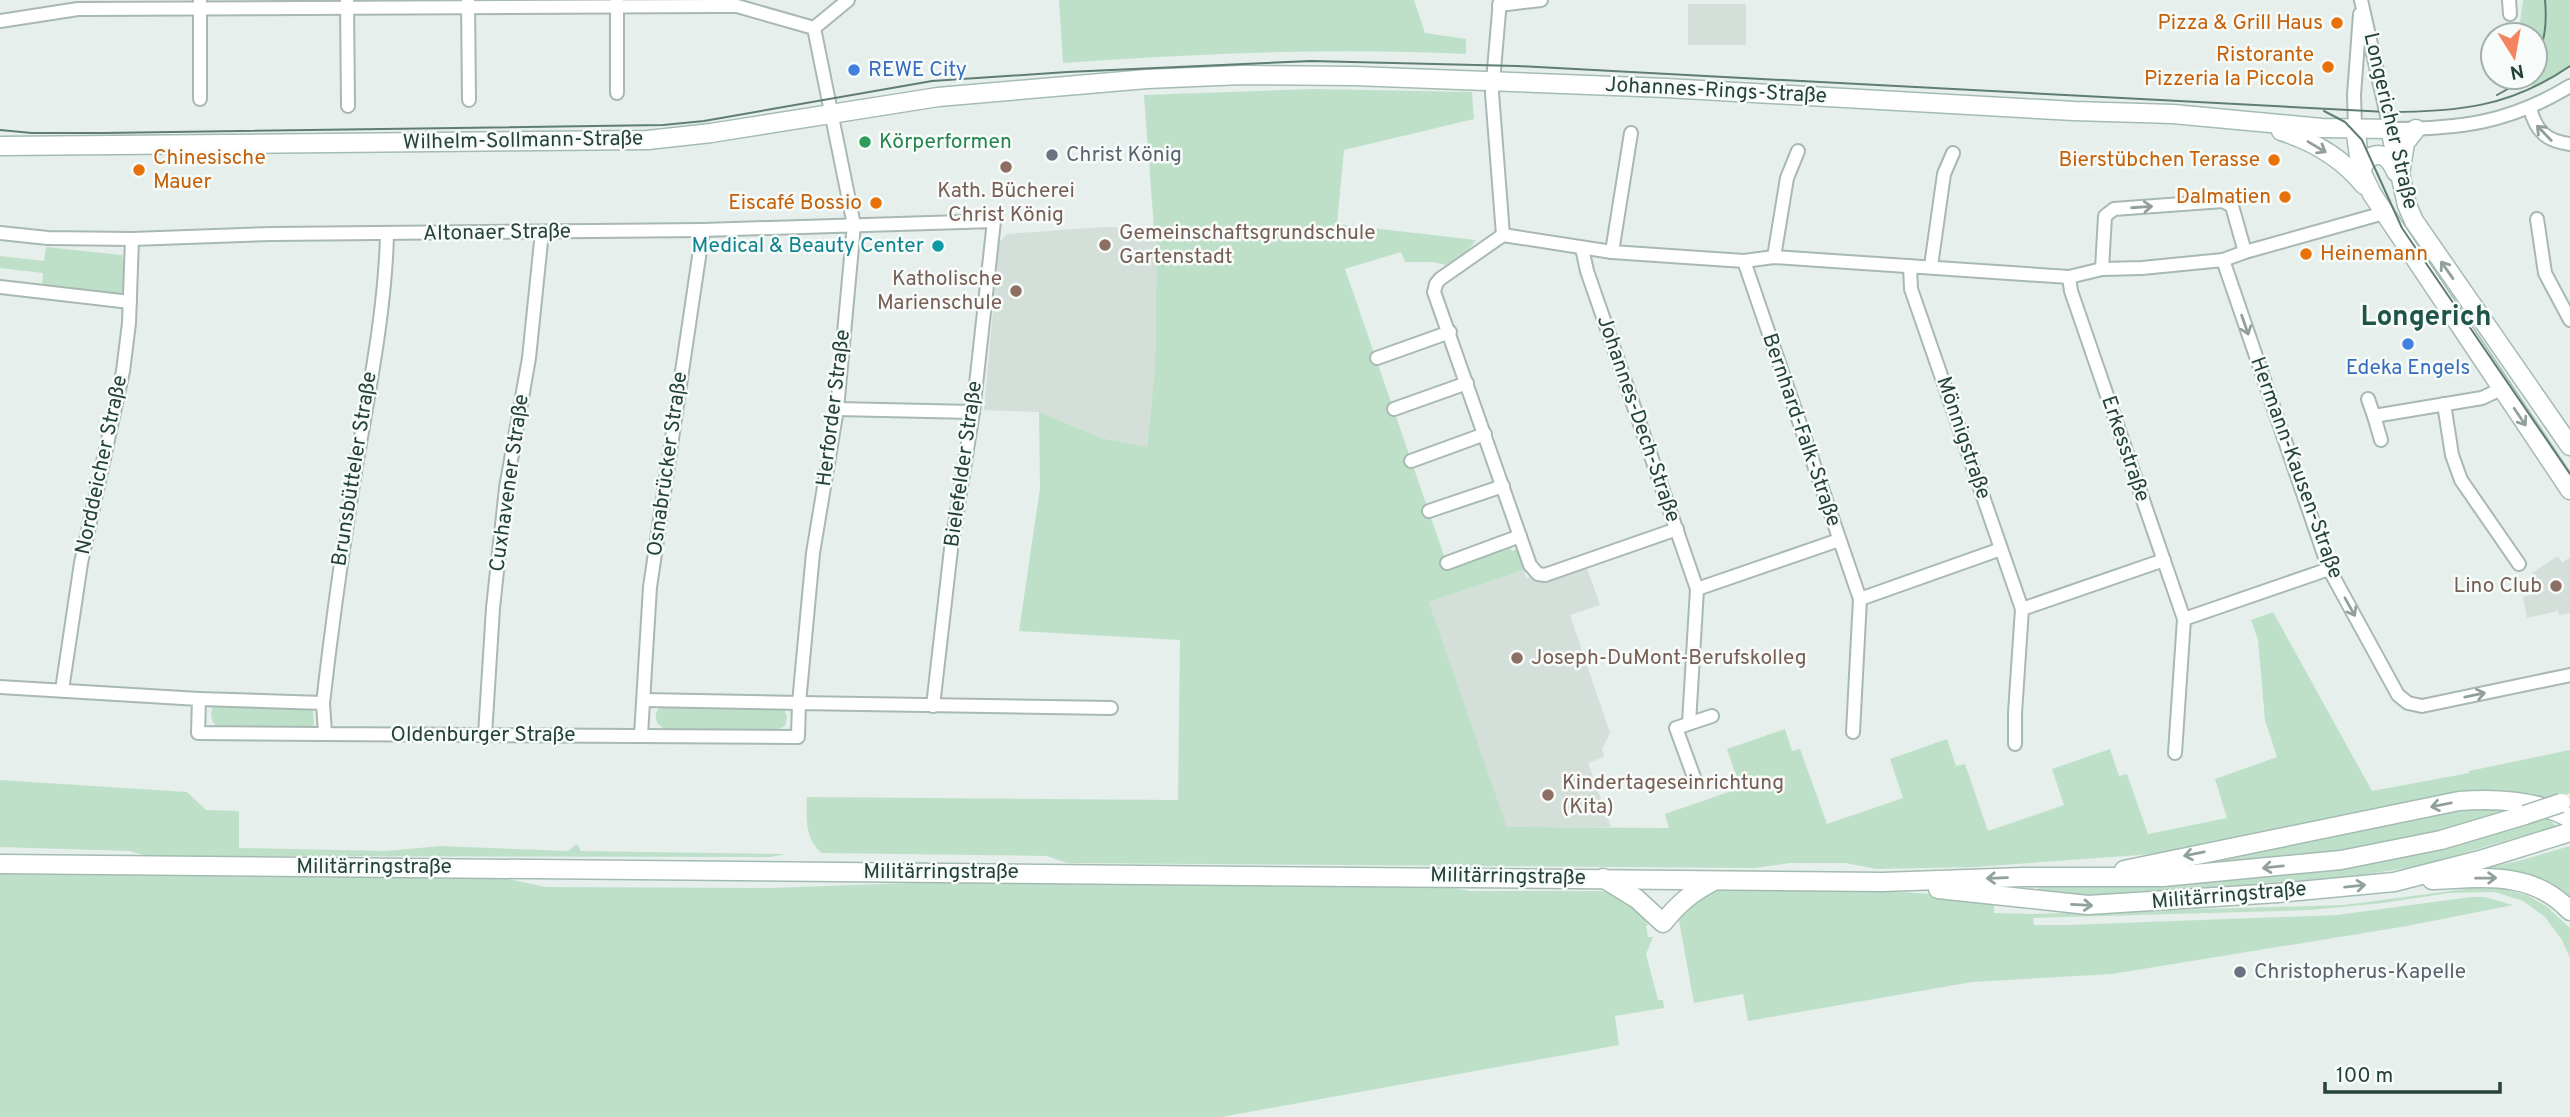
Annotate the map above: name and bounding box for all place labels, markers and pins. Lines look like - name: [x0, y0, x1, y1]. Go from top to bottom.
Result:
- place label: Pizza & Grill Haus: [2158, 10, 2323, 37]
- marker: Pizza & Grill Haus: [2329, 15, 2345, 31]
- place label: Ristorante Pizzeria la Piccola: [2144, 42, 2314, 93]
- place label: REWE City: [868, 57, 967, 84]
- marker: Ristorante Pizzeria la Piccola: [2320, 59, 2336, 75]
- marker: REWE City: [846, 62, 862, 78]
- place label: Körperformen: [879, 129, 1012, 156]
- marker: Körperformen: [857, 134, 873, 150]
- place label: Christ König: [1066, 142, 1182, 169]
- place label: Chinesische Mauer: [153, 145, 266, 196]
- marker: Christ König: [1044, 147, 1060, 163]
- place label: Bierstübchen Terasse: [2058, 147, 2260, 174]
- marker: Bierstübchen Terasse: [2266, 152, 2282, 168]
- marker: Kath. Bücherei Christ König: [998, 159, 1014, 175]
- marker: Chinesische Mauer: [131, 162, 147, 178]
- place label: Kath. Bücherei Christ König: [937, 178, 1075, 229]
- place label: Dalmatien: [2176, 184, 2271, 211]
- marker: Dalmatien: [2277, 189, 2293, 205]
- place label: Eiscafé Bossio: [728, 190, 862, 217]
- marker: Eiscafé Bossio: [868, 195, 884, 211]
- place label: Gemeinschaftsgrundschule Gartenstadt: [1119, 220, 1376, 271]
- place label: Medical & Beauty Center: [692, 233, 924, 260]
- marker: Gemeinschaftsgrundschule Gartenstadt: [1097, 237, 1113, 253]
- marker: Medical & Beauty Center: [930, 238, 946, 254]
- place label: Heinemann: [2320, 241, 2428, 268]
- marker: Heinemann: [2298, 246, 2314, 262]
- place label: Katholische Marienschule: [877, 266, 1002, 317]
- marker: Katholische Marienschule: [1008, 283, 1024, 299]
- marker: Edeka Engels: [2400, 336, 2416, 352]
- place label: Edeka Engels: [2346, 355, 2470, 382]
- place label: Lino Club: [2453, 573, 2542, 600]
- marker: Lino Club: [2548, 578, 2564, 594]
- place label: Joseph-DuMont-Berufskolleg: [1531, 645, 1807, 672]
- marker: Joseph-DuMont-Berufskolleg: [1509, 650, 1525, 666]
- place label: Kindertageseinrichtung (Kita): [1562, 770, 1784, 821]
- marker: Kindertageseinrichtung (Kita): [1540, 787, 1556, 803]
- place label: Christopherus-Kapelle: [2254, 959, 2466, 986]
- marker: Christopherus-Kapelle: [2232, 964, 2248, 980]

